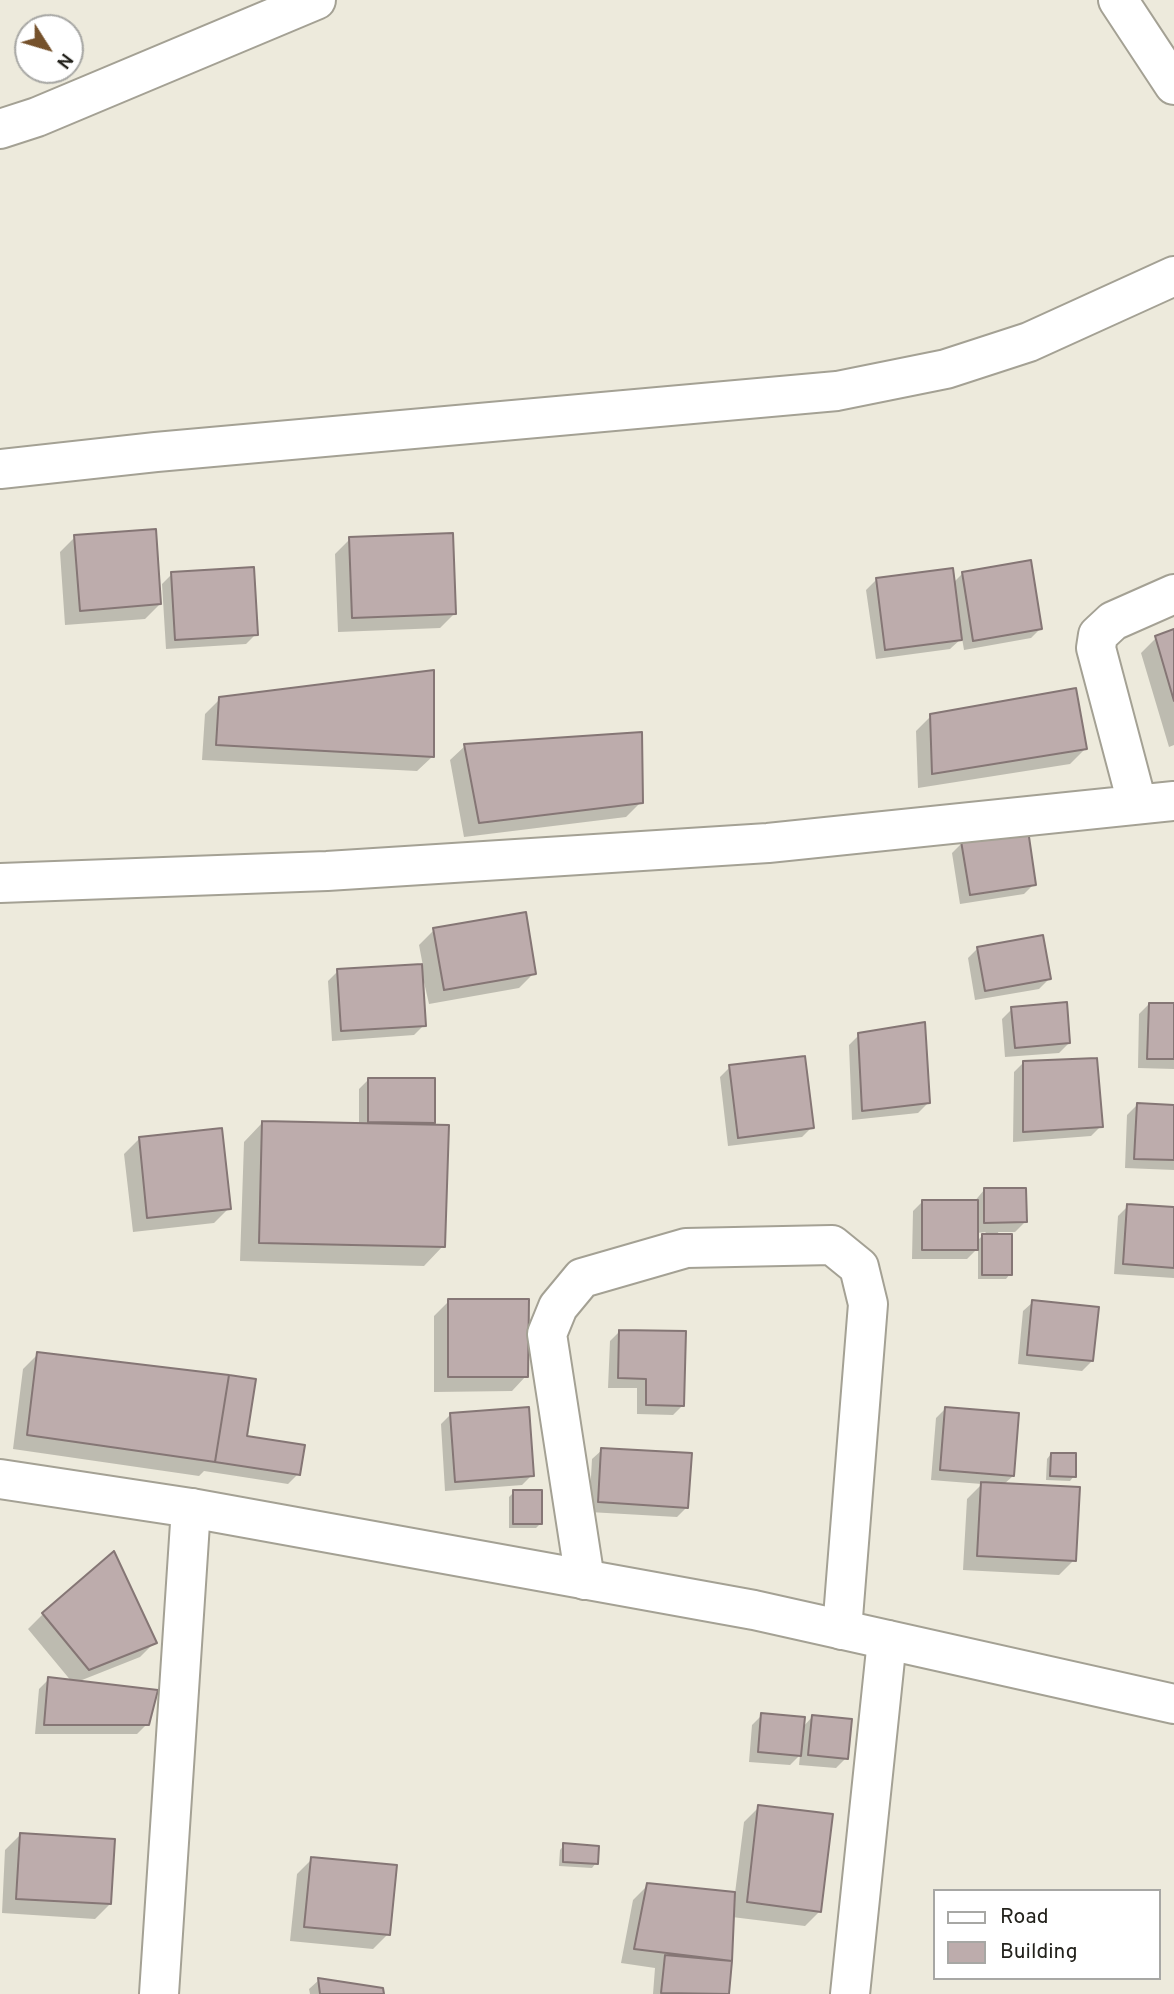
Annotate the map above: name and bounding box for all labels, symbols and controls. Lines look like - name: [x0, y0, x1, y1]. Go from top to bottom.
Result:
- north arrow: [14, 14, 84, 84]
- text: N: [50, 48, 78, 73]
- legend: [932, 1889, 1160, 1980]
- text: Road: [1000, 1904, 1049, 1931]
- text: Building: [1000, 1939, 1078, 1966]

